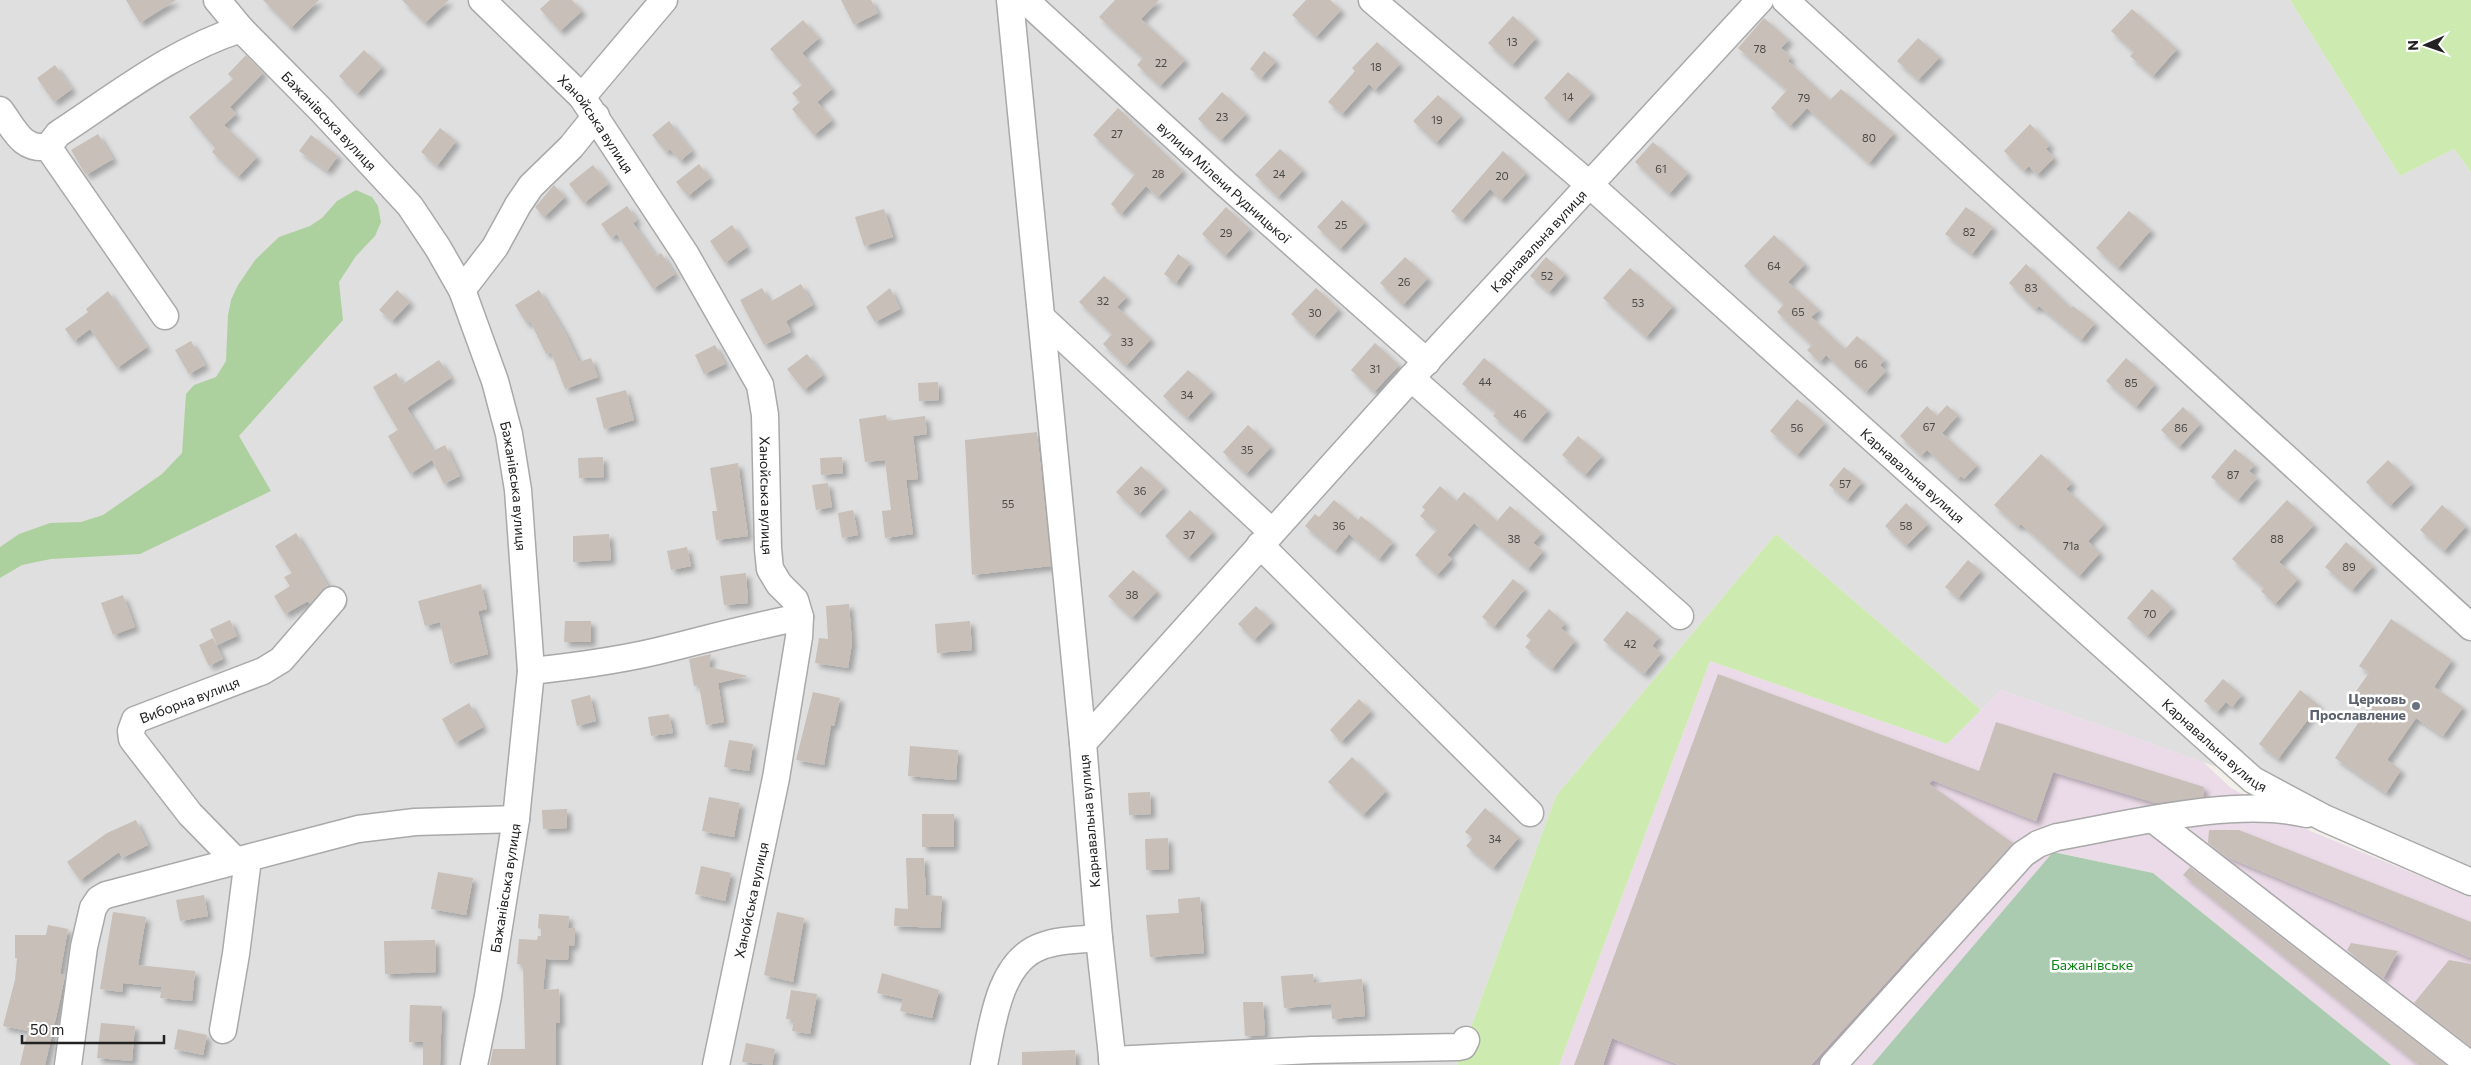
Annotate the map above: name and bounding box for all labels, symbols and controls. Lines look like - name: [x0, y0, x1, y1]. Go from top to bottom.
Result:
- north arrow: [2401, 20, 2451, 70]
- house number: 13: [1507, 35, 1517, 48]
- text: N: [2404, 40, 2421, 51]
- house number: 78: [1754, 42, 1767, 55]
- house number: 22: [1155, 56, 1167, 69]
- house number: 18: [1370, 60, 1382, 73]
- street label: Бажанівська вулиця: [278, 67, 381, 174]
- street label: Ханойська вулиця: [555, 70, 638, 176]
- house number: 14: [1562, 90, 1574, 103]
- house number: 79: [1798, 91, 1811, 104]
- house number: 23: [1216, 110, 1228, 123]
- house number: 19: [1431, 113, 1443, 126]
- street label: вулиця Мілени Рудницької: [1154, 117, 1295, 247]
- house number: 27: [1111, 127, 1123, 140]
- house number: 80: [1862, 131, 1876, 144]
- house number: 61: [1655, 162, 1667, 175]
- house number: 28: [1152, 167, 1165, 180]
- house number: 24: [1273, 167, 1286, 180]
- house number: 20: [1495, 169, 1509, 182]
- street label: Карнавальна вулиця: [1486, 185, 1590, 295]
- house number: 25: [1335, 218, 1347, 231]
- house number: 82: [1963, 225, 1975, 238]
- house number: 29: [1220, 226, 1233, 239]
- house number: 64: [1767, 259, 1781, 272]
- house number: 52: [1541, 269, 1553, 282]
- house number: 26: [1398, 275, 1411, 288]
- house number: 83: [2025, 281, 2037, 294]
- house number: 32: [1097, 294, 1109, 307]
- house number: 53: [1632, 296, 1644, 309]
- house number: 65: [1792, 305, 1805, 318]
- house number: 30: [1308, 306, 1322, 319]
- house number: 33: [1121, 335, 1133, 348]
- house number: 66: [1854, 357, 1868, 370]
- house number: 31: [1370, 362, 1380, 375]
- house number: 44: [1478, 375, 1492, 388]
- house number: 85: [2125, 376, 2138, 389]
- house number: 34: [1181, 388, 1194, 401]
- house number: 46: [1513, 407, 1527, 420]
- street label: Бажанівська вулиця: [497, 419, 531, 551]
- house number: 67: [1923, 420, 1935, 433]
- house number: 56: [1791, 421, 1804, 434]
- house number: 86: [2174, 421, 2188, 434]
- street label: Карнавальна вулиця: [1858, 424, 1969, 526]
- street label: Ханойська вулиця: [757, 436, 777, 556]
- house number: 35: [1241, 443, 1253, 456]
- house number: 87: [2227, 468, 2239, 481]
- house number: 57: [1839, 477, 1851, 490]
- house number: 36: [1134, 484, 1147, 497]
- house number: 55: [1002, 497, 1014, 510]
- house number: 36: [1333, 519, 1346, 532]
- house number: 58: [1900, 519, 1913, 532]
- house number: 37: [1183, 528, 1195, 541]
- house number: 38: [1508, 532, 1521, 545]
- house number: 88: [2270, 532, 2284, 545]
- house number: 71а: [2063, 539, 2079, 552]
- house number: 89: [2342, 560, 2356, 573]
- house number: 38: [1126, 588, 1139, 601]
- house number: 70: [2144, 607, 2156, 620]
- house number: 42: [1624, 637, 1636, 650]
- street label: Виборна вулиця: [137, 672, 242, 726]
- place label: Церковь Прославление: [2310, 690, 2406, 723]
- street label: Карнавальна вулиця: [2159, 694, 2270, 795]
- marker: Церковь Прославление: [2410, 700, 2422, 712]
- street label: Карнавальна вулиця: [1075, 754, 1103, 888]
- street label: Бажанівська вулиця: [486, 822, 524, 954]
- house number: 34: [1489, 832, 1502, 845]
- street label: Ханойська вулиця: [730, 840, 772, 960]
- park label: Бажанівське: [2051, 956, 2133, 973]
- scale bar: [22, 1012, 165, 1044]
- text: 50 m: [30, 1020, 64, 1038]

